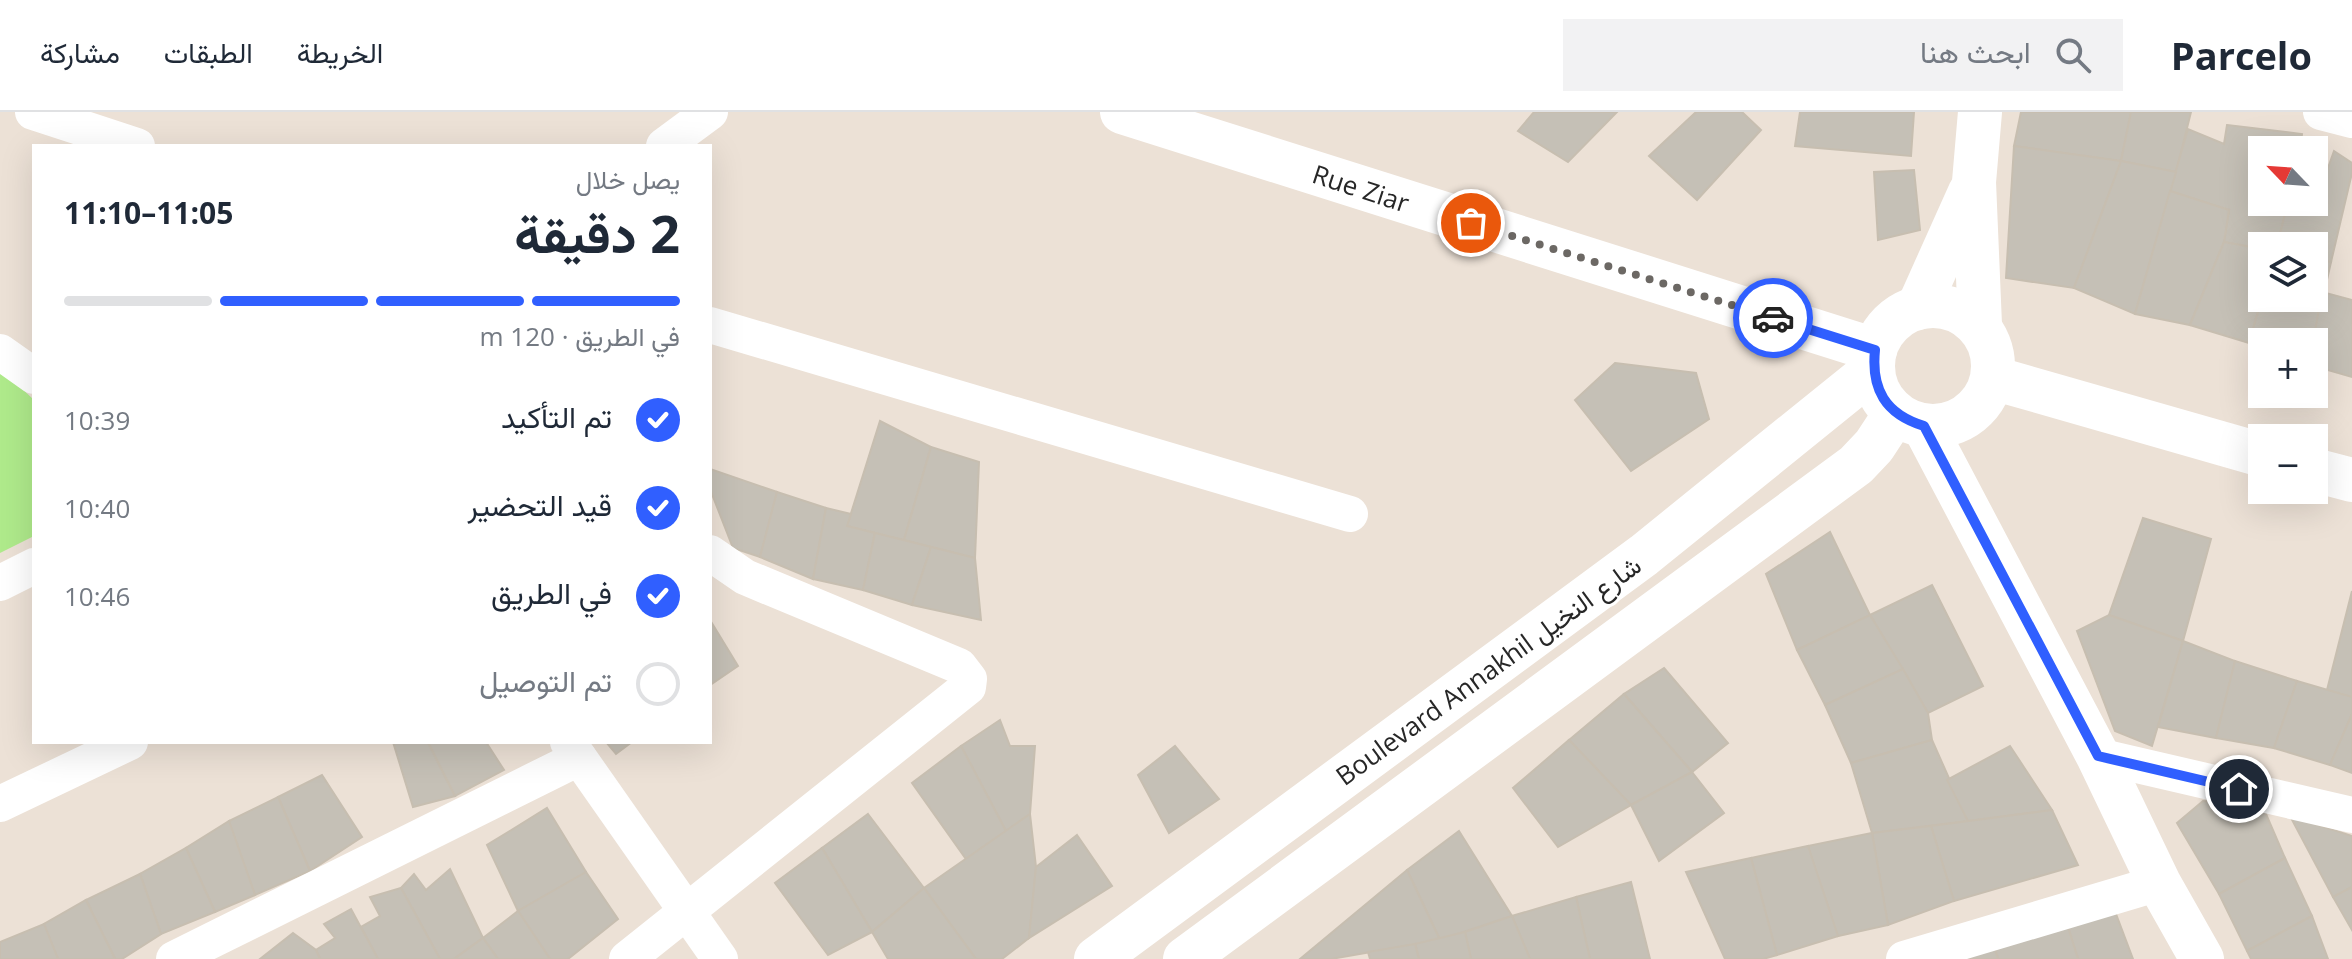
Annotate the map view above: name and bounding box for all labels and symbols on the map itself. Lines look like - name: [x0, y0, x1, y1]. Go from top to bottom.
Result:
- north arrow: [2248, 136, 2328, 216]
- street label: Rue Ziar: [1308, 155, 1414, 221]
- pin: [1437, 189, 1505, 257]
- courier: [1733, 278, 1813, 358]
- street label: Boulevard Annakhil شارع النخيل: [1328, 547, 1649, 794]
- pin: [2205, 755, 2273, 823]

